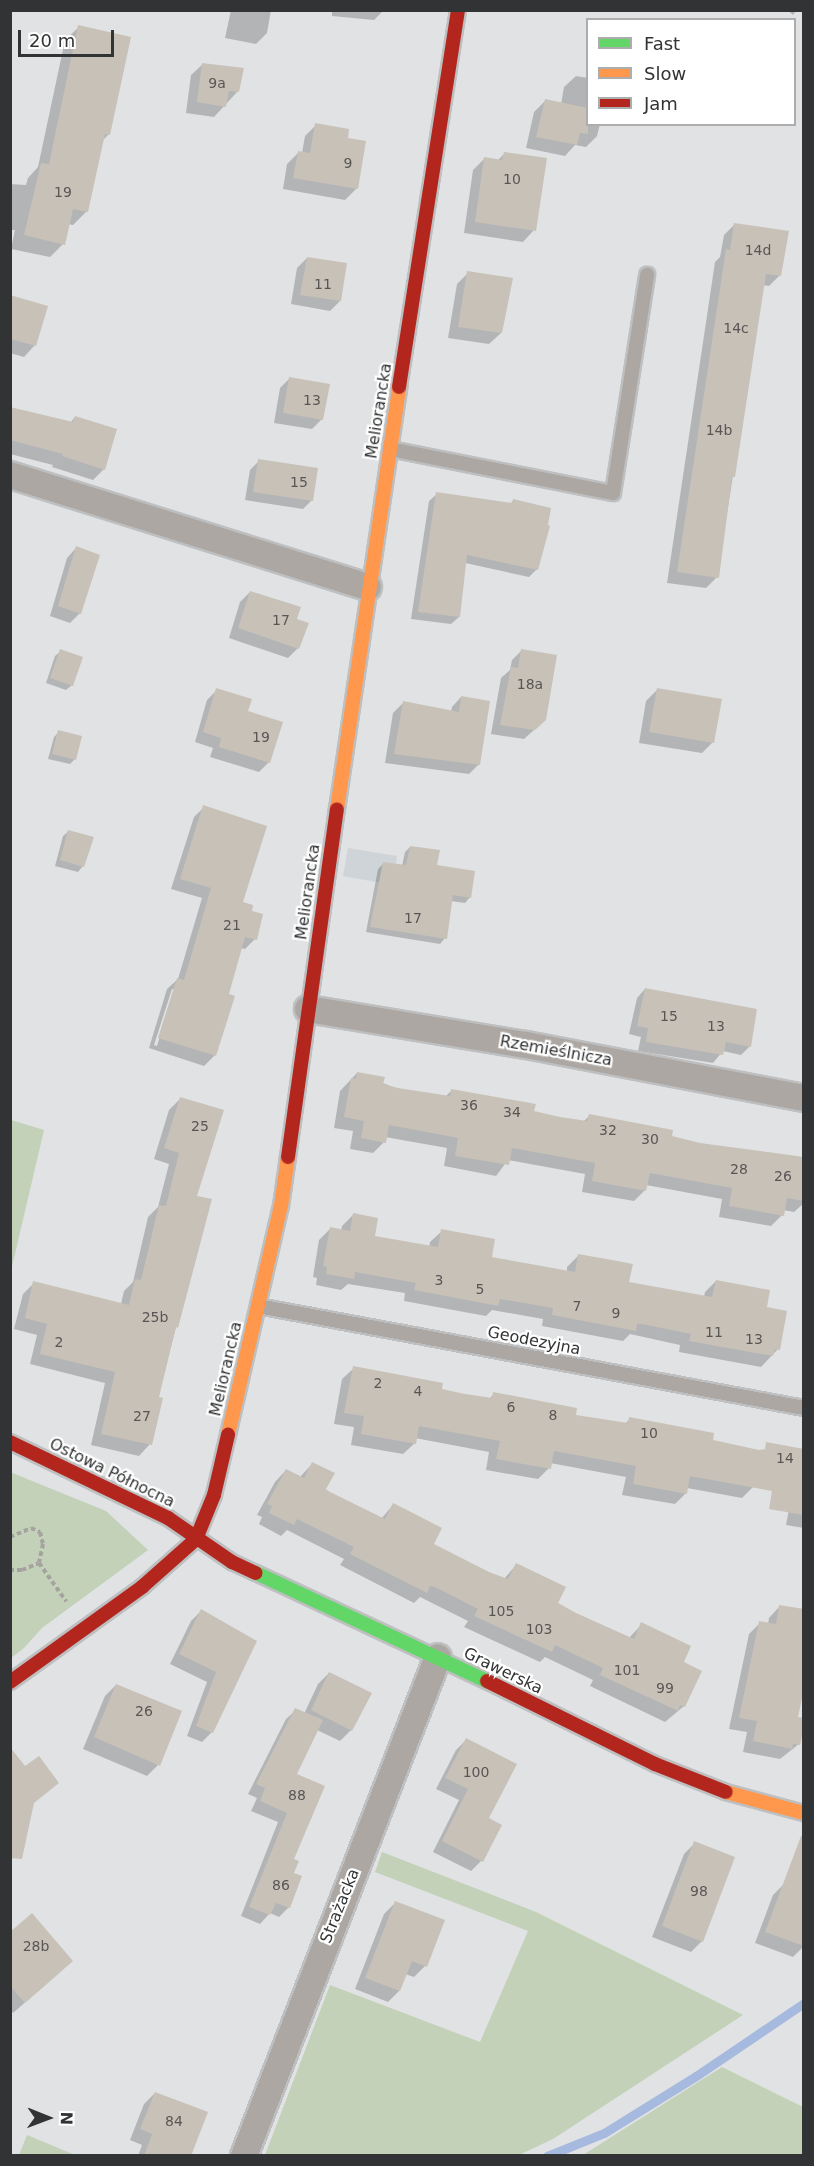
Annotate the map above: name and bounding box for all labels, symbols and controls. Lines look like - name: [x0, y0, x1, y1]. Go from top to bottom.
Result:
- scale bar: [21, 18, 117, 56]
- legend: [586, 18, 796, 126]
- text: 20 m: [29, 30, 75, 51]
- text: Fast: [644, 33, 680, 54]
- text: Slow: [644, 63, 686, 84]
- house number: 9a: [208, 75, 226, 91]
- text: Jam: [644, 93, 678, 114]
- house number: 9: [344, 155, 352, 171]
- house number: 10: [503, 171, 521, 187]
- house number: 19: [54, 184, 72, 200]
- house number: 14d: [745, 242, 771, 258]
- house number: 11: [314, 276, 332, 292]
- house number: 14c: [723, 320, 749, 336]
- street label: Meliorancka: [362, 362, 396, 460]
- house number: 13: [303, 392, 321, 408]
- house number: 14b: [706, 422, 732, 438]
- house number: 15: [290, 474, 308, 490]
- house number: 17: [272, 612, 290, 628]
- house number: 18a: [517, 676, 543, 692]
- house number: 19: [252, 729, 270, 745]
- street label: Meliorancka: [292, 843, 324, 941]
- house number: 17: [404, 910, 422, 926]
- house number: 21: [223, 917, 241, 933]
- house number: 15: [660, 1008, 678, 1024]
- house number: 13: [707, 1018, 725, 1034]
- street label: Rzemieślnicza: [498, 1032, 614, 1070]
- house number: 36: [460, 1097, 478, 1113]
- house number: 34: [503, 1104, 521, 1120]
- house number: 25: [191, 1118, 209, 1134]
- house number: 32: [599, 1122, 617, 1138]
- house number: 30: [641, 1131, 659, 1147]
- house number: 28: [730, 1161, 748, 1177]
- house number: 26: [774, 1168, 792, 1184]
- house number: 3: [435, 1272, 443, 1288]
- house number: 5: [476, 1281, 484, 1297]
- house number: 7: [573, 1298, 581, 1314]
- house number: 9: [612, 1305, 620, 1321]
- house number: 25b: [142, 1309, 168, 1325]
- street label: Meliorancka: [206, 1320, 246, 1418]
- street label: Geodezyjna: [486, 1323, 582, 1359]
- house number: 11: [705, 1324, 723, 1340]
- house number: 13: [745, 1331, 763, 1347]
- house number: 2: [55, 1334, 63, 1350]
- house number: 2: [374, 1375, 382, 1391]
- house number: 4: [414, 1383, 422, 1399]
- house number: 6: [507, 1399, 515, 1415]
- house number: 8: [549, 1407, 557, 1423]
- house number: 27: [133, 1408, 151, 1424]
- house number: 10: [640, 1425, 658, 1441]
- street label: Ostowa Północna: [46, 1434, 178, 1512]
- house number: 14: [776, 1450, 794, 1466]
- house number: 105: [488, 1603, 514, 1619]
- house number: 103: [526, 1621, 552, 1637]
- street label: Grawerska: [460, 1644, 546, 1698]
- house number: 101: [614, 1662, 640, 1678]
- house number: 99: [656, 1680, 674, 1696]
- house number: 26: [135, 1703, 153, 1719]
- house number: 100: [463, 1764, 489, 1780]
- house number: 88: [288, 1787, 306, 1803]
- street label: Strażacka: [316, 1866, 364, 1946]
- house number: 86: [272, 1877, 290, 1893]
- house number: 98: [690, 1883, 708, 1899]
- house number: 28b: [23, 1938, 49, 1954]
- north arrow: [18, 2088, 78, 2148]
- text: N: [57, 2111, 76, 2125]
- house number: 84: [165, 2113, 183, 2129]

